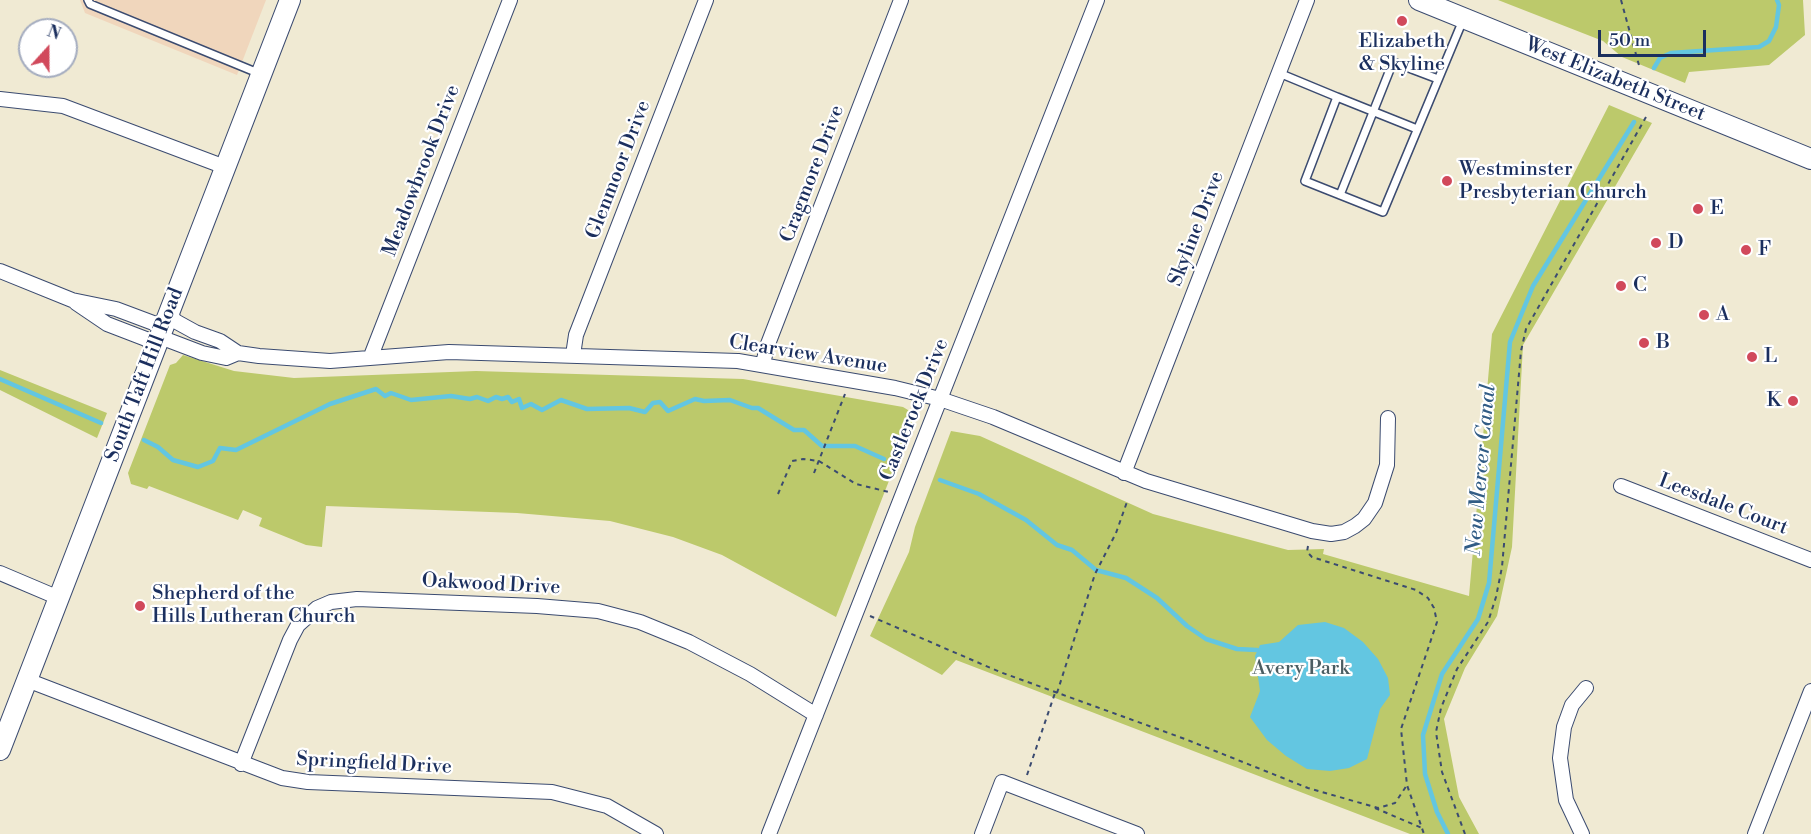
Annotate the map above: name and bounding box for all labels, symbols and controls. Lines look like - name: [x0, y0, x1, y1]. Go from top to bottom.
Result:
- marker: Elizabeth & Skyline: [1395, 14, 1409, 28]
- north arrow: [18, 18, 78, 78]
- scale bar: [1601, 18, 1709, 56]
- text: N: [44, 21, 63, 45]
- text: 50 m: [1609, 29, 1650, 52]
- place label: Elizabeth & Skyline: [1359, 30, 1445, 77]
- street label: West Elizabeth Street: [1521, 33, 1709, 127]
- street label: Meadowbrook Drive: [378, 82, 466, 260]
- street label: Glenmoor Drive: [582, 97, 656, 243]
- street label: Cragmore Drive: [776, 102, 850, 246]
- place label: Westminster Presbyterian Church: [1459, 158, 1647, 205]
- street label: Skyline Drive: [1164, 168, 1230, 290]
- marker: Westminster Presbyterian Church: [1440, 174, 1454, 188]
- place label: E: [1710, 197, 1724, 221]
- marker: E: [1691, 202, 1705, 216]
- place label: D: [1668, 231, 1684, 255]
- marker: D: [1649, 236, 1663, 250]
- place label: F: [1758, 238, 1771, 262]
- marker: F: [1739, 243, 1753, 257]
- place label: C: [1633, 274, 1647, 298]
- marker: C: [1614, 279, 1628, 293]
- street label: South Taft Hill Road: [101, 285, 189, 465]
- place label: A: [1716, 303, 1730, 327]
- marker: A: [1697, 308, 1711, 322]
- street label: Clearview Avenue: [727, 331, 889, 379]
- place label: B: [1656, 331, 1670, 355]
- street label: Castlerock Drive: [876, 335, 954, 485]
- marker: B: [1637, 336, 1651, 350]
- place label: L: [1764, 345, 1777, 369]
- marker: L: [1745, 350, 1759, 364]
- water label: New Mercer Canal: [1462, 383, 1502, 557]
- place label: K: [1766, 389, 1781, 413]
- marker: K: [1786, 394, 1800, 408]
- street label: Leesdale Court: [1655, 469, 1791, 541]
- street label: Oakwood Drive: [421, 569, 561, 601]
- place label: Shepherd of the Hills Lutheran Church: [152, 582, 355, 629]
- marker: Shepherd of the Hills Lutheran Church: [133, 599, 147, 613]
- park label: Avery Park: [1252, 657, 1350, 681]
- street label: Springfield Drive: [296, 748, 452, 780]

